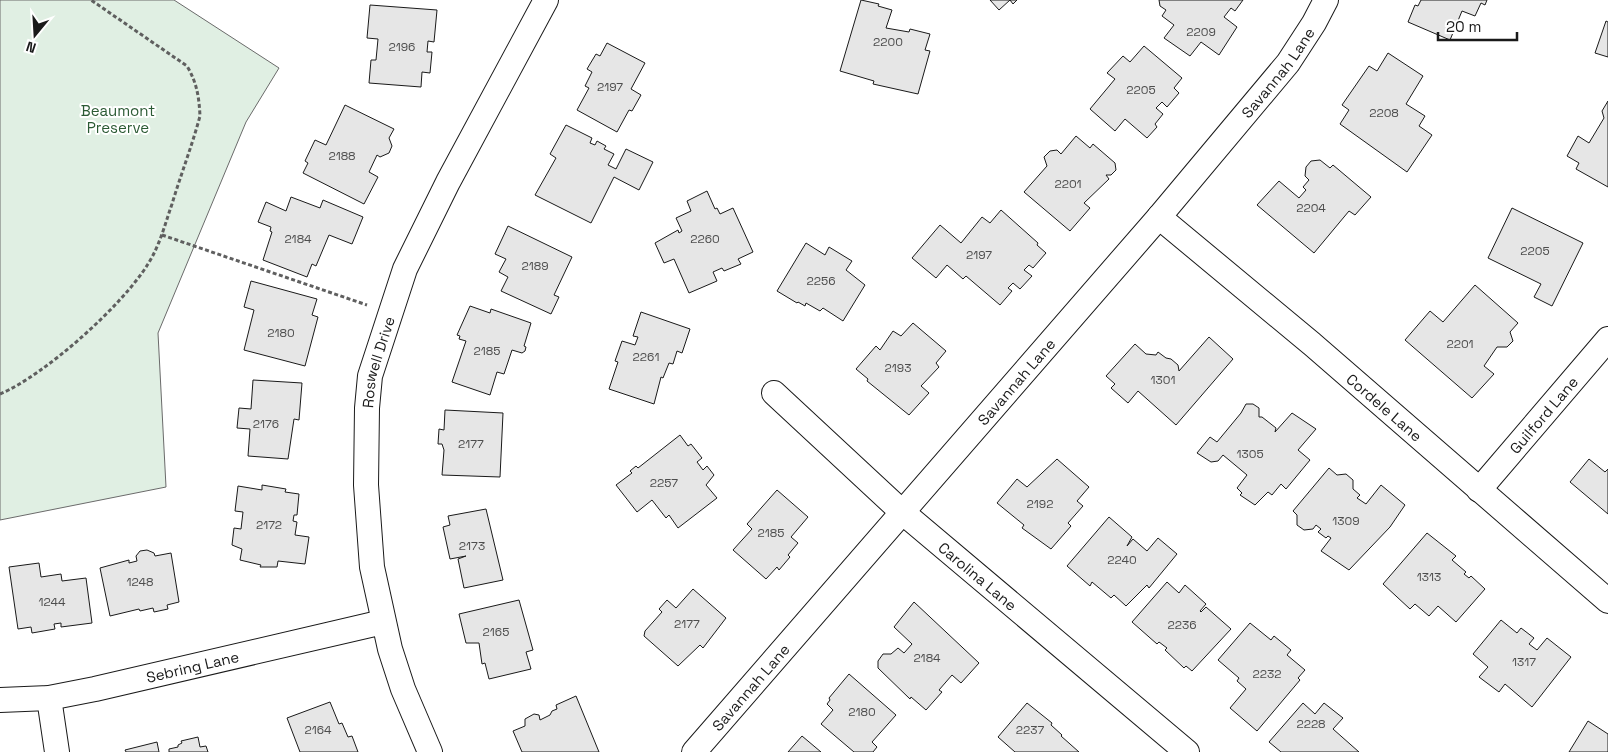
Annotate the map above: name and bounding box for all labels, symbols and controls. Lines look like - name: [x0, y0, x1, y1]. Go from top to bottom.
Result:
- north arrow: [10, 10, 60, 60]
- scale bar: [1438, 10, 1517, 42]
- text: 20 m: [1446, 17, 1481, 36]
- house number: 2209: [1186, 24, 1216, 40]
- street label: Savannah Lane: [1237, 24, 1318, 121]
- house number: 2200: [873, 34, 903, 50]
- text: N: [24, 37, 38, 57]
- house number: 2196: [389, 39, 415, 55]
- house number: 2197: [597, 79, 623, 95]
- house number: 2205: [1126, 82, 1156, 98]
- park label: Beaumont Preserve: [81, 101, 155, 137]
- house number: 2208: [1369, 105, 1399, 121]
- house number: 2188: [328, 148, 356, 164]
- house number: 2201: [1054, 176, 1082, 192]
- house number: 2204: [1296, 200, 1326, 216]
- house number: 2184: [284, 231, 312, 247]
- house number: 2260: [690, 231, 720, 247]
- house number: 2205: [1520, 243, 1550, 259]
- house number: 2197: [966, 247, 992, 263]
- house number: 2189: [521, 258, 549, 274]
- house number: 2256: [806, 273, 836, 289]
- street label: Roswell Drive: [358, 314, 398, 409]
- house number: 2180: [267, 325, 295, 341]
- street label: Savannah Lane: [973, 334, 1059, 429]
- house number: 2201: [1446, 336, 1474, 352]
- house number: 2185: [474, 343, 500, 359]
- house number: 2261: [633, 349, 659, 365]
- house number: 2193: [885, 360, 911, 376]
- street label: Cordele Lane: [1343, 369, 1427, 445]
- house number: 1301: [1151, 372, 1175, 388]
- street label: Guilford Lane: [1505, 372, 1582, 457]
- house number: 2176: [253, 416, 279, 432]
- house number: 2177: [458, 436, 484, 452]
- house number: 1305: [1236, 446, 1264, 462]
- house number: 2257: [650, 475, 678, 491]
- house number: 2192: [1027, 496, 1053, 512]
- house number: 1309: [1332, 513, 1360, 529]
- house number: 2172: [256, 517, 282, 533]
- house number: 2185: [758, 525, 784, 541]
- street label: Carolina Lane: [935, 537, 1021, 614]
- house number: 2173: [459, 538, 485, 554]
- house number: 2240: [1107, 552, 1137, 568]
- house number: 1313: [1417, 569, 1441, 585]
- house number: 1248: [127, 574, 153, 590]
- house number: 1244: [39, 594, 66, 610]
- house number: 2177: [674, 616, 700, 632]
- house number: 2236: [1167, 617, 1197, 633]
- house number: 2165: [483, 624, 509, 640]
- street label: Savannah Lane: [707, 640, 793, 734]
- street label: Sebring Lane: [144, 646, 241, 686]
- house number: 2184: [913, 650, 941, 666]
- house number: 1317: [1512, 654, 1536, 670]
- house number: 2232: [1253, 666, 1281, 682]
- house number: 2180: [848, 704, 876, 720]
- house number: 2228: [1296, 716, 1326, 732]
- house number: 2164: [304, 722, 332, 738]
- house number: 2237: [1016, 722, 1044, 738]

